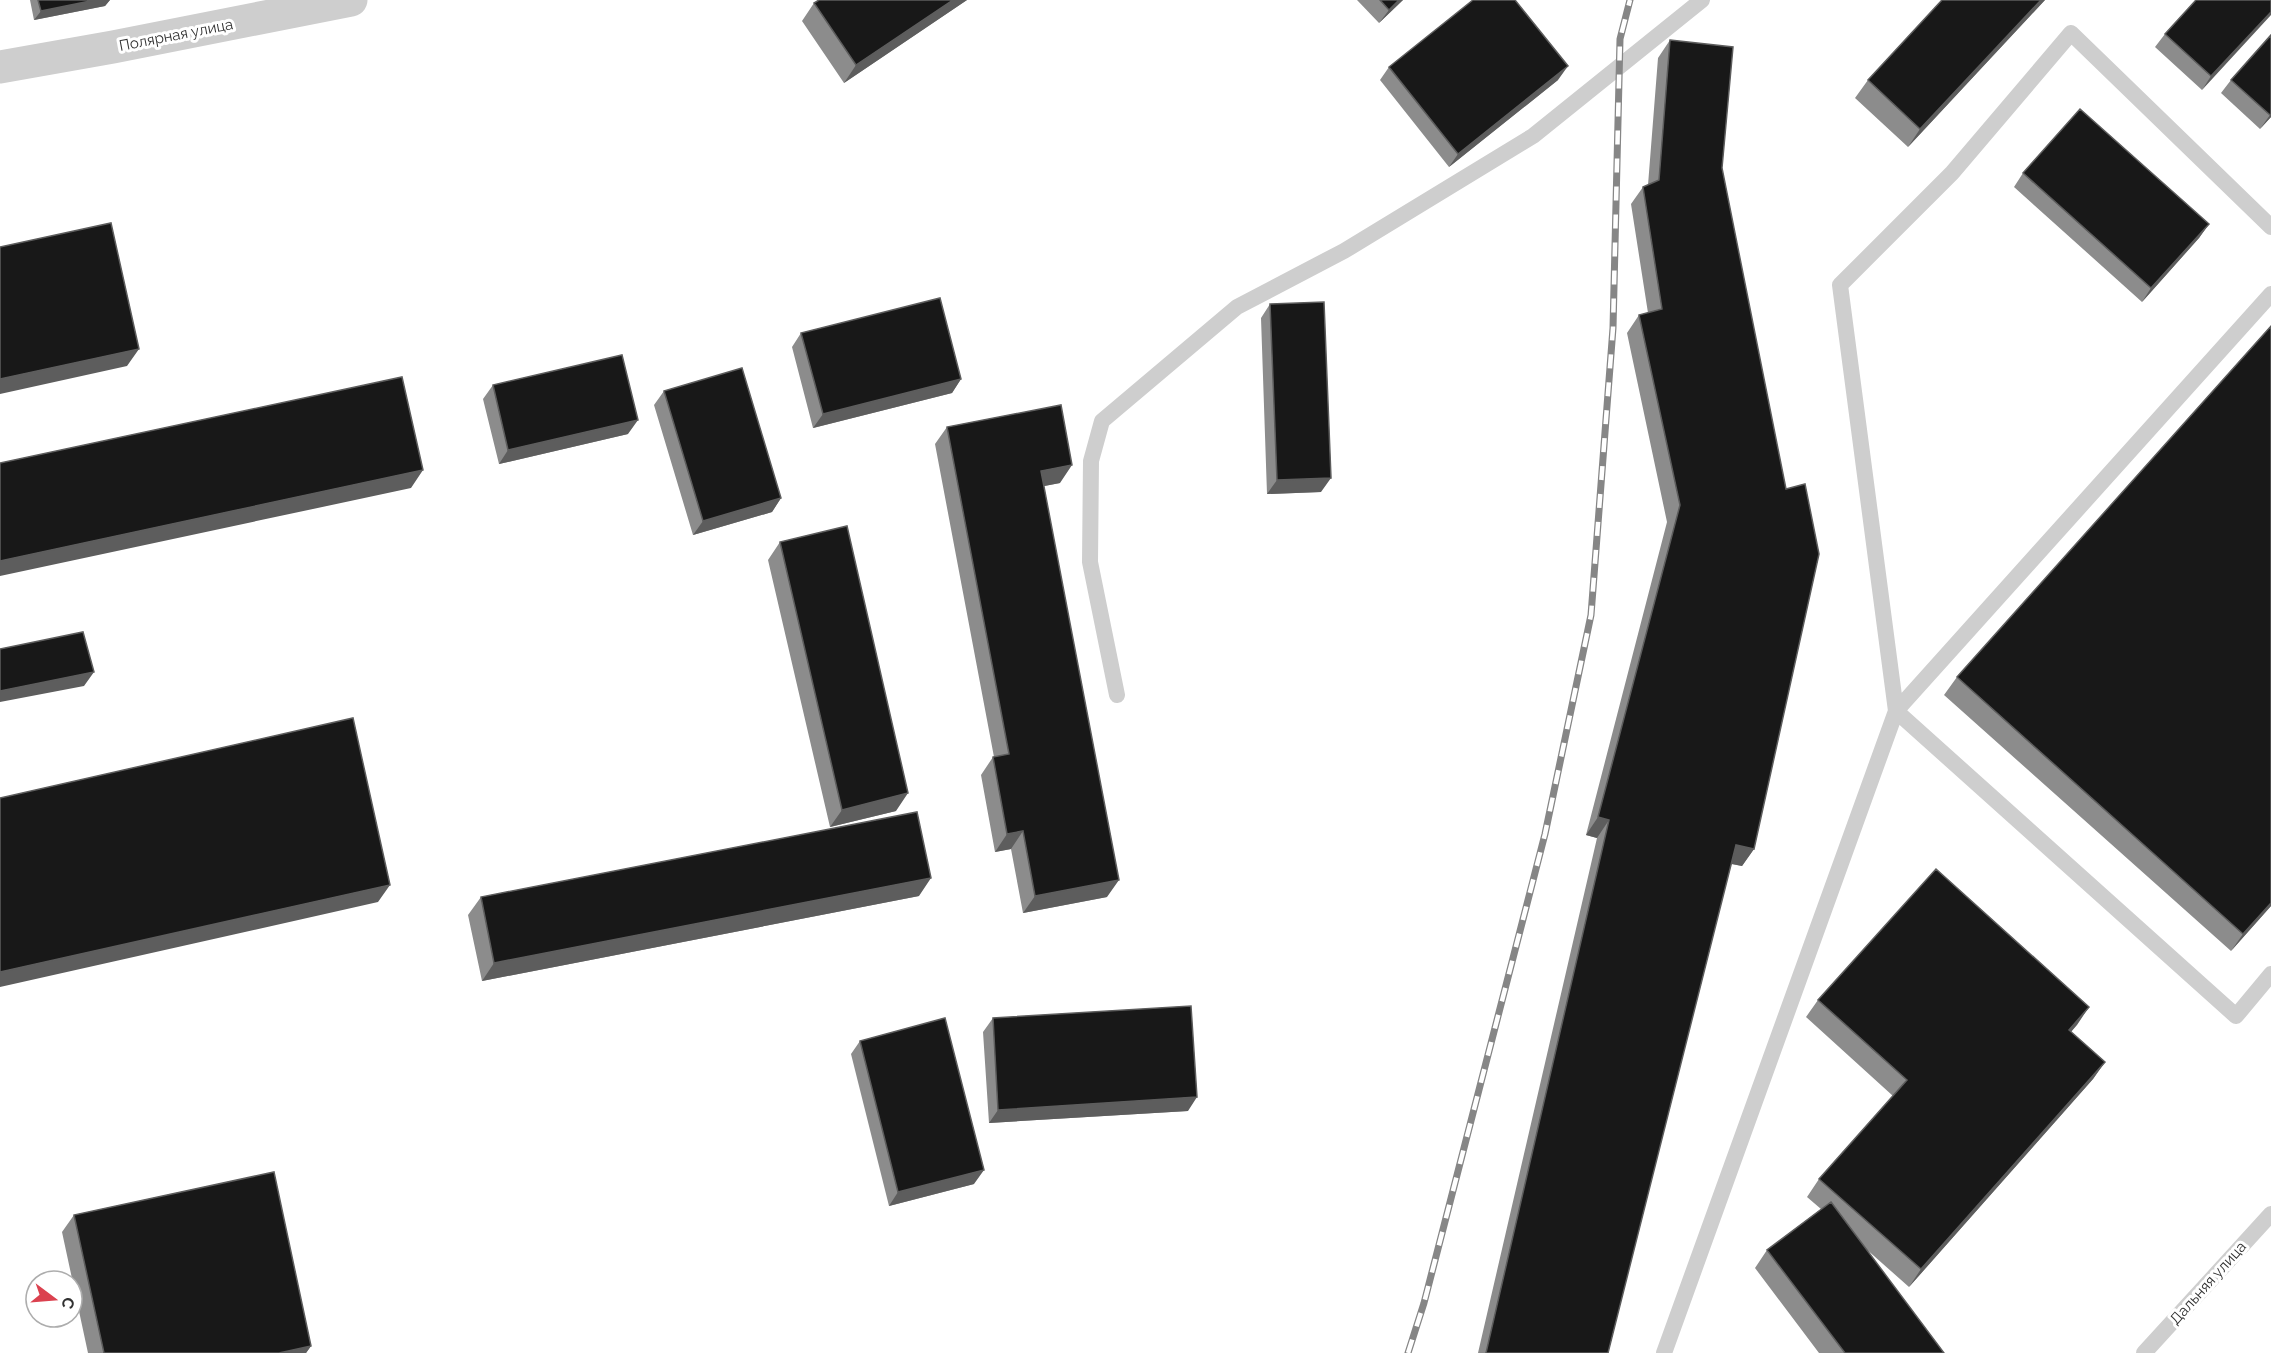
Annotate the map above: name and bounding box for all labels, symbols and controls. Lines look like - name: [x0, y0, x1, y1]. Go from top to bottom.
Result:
- street label: Полярная улица: [117, 15, 235, 55]
- street label: Дальняя улица: [2166, 1238, 2250, 1328]
- north arrow: [24, 1269, 84, 1329]
- text: С: [57, 1295, 79, 1311]

